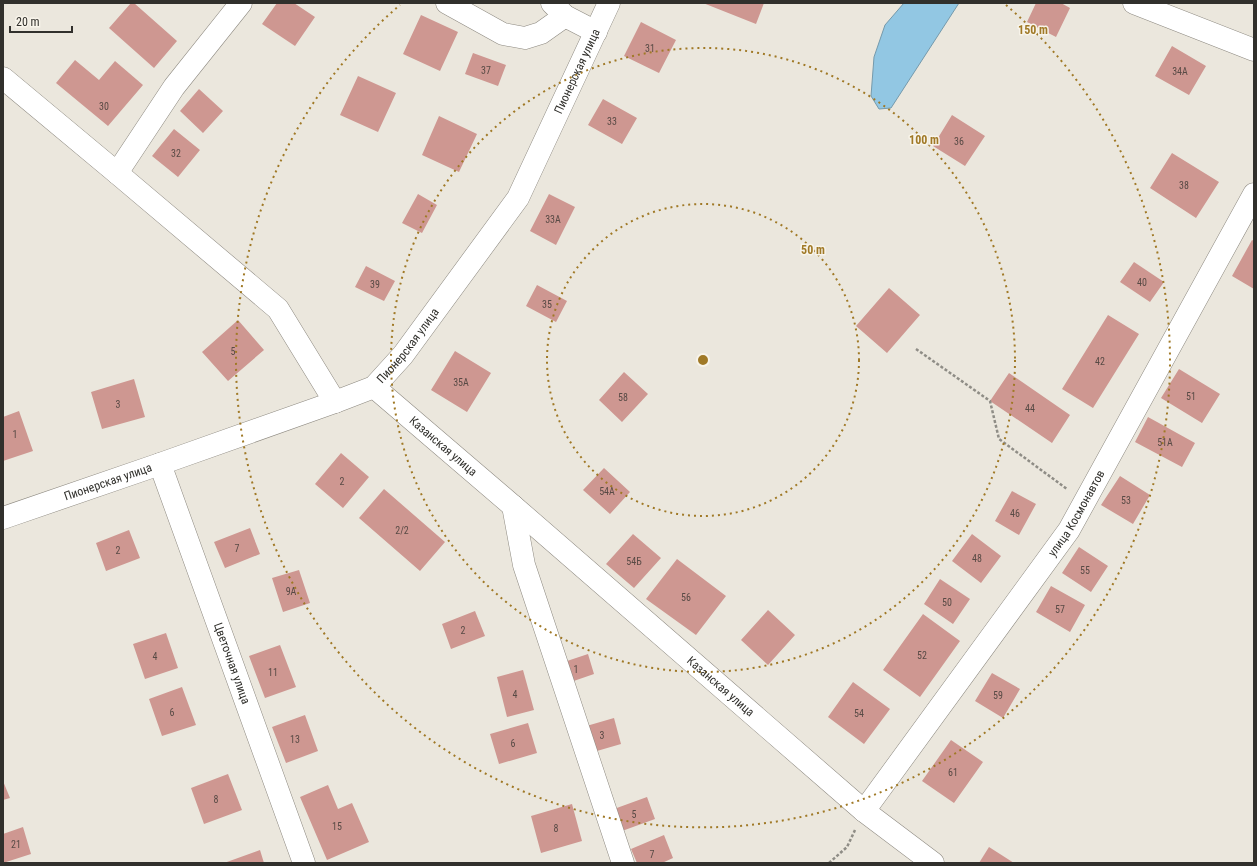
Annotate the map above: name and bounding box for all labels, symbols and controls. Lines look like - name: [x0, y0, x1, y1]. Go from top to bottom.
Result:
- scale bar: [10, 8, 72, 34]
- text: 20 m: [16, 15, 40, 29]
- text: 150 m: [1018, 23, 1048, 37]
- street label: Пионерская улица: [551, 27, 603, 116]
- house number: 31: [645, 43, 655, 54]
- house number: 37: [481, 65, 491, 76]
- house number: 34А: [1172, 66, 1188, 77]
- house number: 30: [99, 101, 109, 112]
- house number: 33: [607, 116, 617, 127]
- text: 100 m: [909, 133, 939, 147]
- house number: 36: [954, 136, 964, 147]
- house number: 32: [171, 148, 181, 159]
- house number: 38: [1179, 180, 1189, 191]
- house number: 33А: [545, 214, 561, 225]
- text: 50 m: [801, 243, 825, 257]
- house number: 40: [1137, 277, 1147, 288]
- house number: 39: [370, 279, 380, 290]
- house number: 35: [542, 299, 552, 310]
- street label: Пионерская улица: [374, 305, 442, 386]
- house number: 5: [231, 346, 236, 357]
- centre of rings: [696, 353, 710, 367]
- house number: 42: [1095, 356, 1105, 367]
- house number: 35А: [453, 377, 469, 388]
- house number: 51: [1186, 391, 1196, 402]
- house number: 58: [618, 392, 628, 403]
- house number: 3: [116, 399, 121, 410]
- house number: 44: [1025, 403, 1035, 414]
- street label: Казанская улица: [407, 413, 480, 479]
- house number: 1: [13, 429, 17, 440]
- house number: 51А: [1157, 437, 1173, 448]
- street label: Пионерская улица: [62, 460, 154, 503]
- street label: улица Космонавтов: [1045, 468, 1108, 559]
- house number: 2: [340, 476, 345, 487]
- house number: 54А: [599, 486, 615, 497]
- house number: 53: [1121, 495, 1131, 506]
- house number: 46: [1010, 508, 1020, 519]
- house number: 2/2: [395, 525, 409, 536]
- house number: 7: [235, 543, 240, 554]
- house number: 2: [116, 545, 121, 556]
- house number: 48: [972, 553, 982, 564]
- house number: 54Б: [626, 556, 642, 567]
- house number: 55: [1080, 565, 1090, 576]
- house number: 9А: [286, 586, 297, 597]
- house number: 56: [681, 592, 691, 603]
- house number: 50: [942, 597, 952, 608]
- house number: 57: [1055, 604, 1065, 615]
- street label: Цветочная улица: [211, 621, 253, 706]
- house number: 2: [461, 625, 466, 636]
- house number: 52: [917, 650, 927, 661]
- house number: 4: [153, 651, 158, 662]
- street label: Казанская улица: [684, 653, 757, 720]
- house number: 1: [574, 664, 578, 675]
- house number: 11: [268, 667, 278, 678]
- house number: 4: [513, 689, 518, 700]
- house number: 59: [993, 690, 1003, 701]
- house number: 6: [170, 707, 175, 718]
- house number: 54: [854, 708, 864, 719]
- house number: 3: [600, 730, 605, 741]
- house number: 13: [290, 734, 300, 745]
- house number: 6: [511, 738, 516, 749]
- house number: 61: [948, 767, 958, 778]
- house number: 8: [214, 794, 219, 805]
- house number: 5: [632, 809, 637, 820]
- house number: 15: [332, 821, 342, 832]
- house number: 8: [554, 823, 559, 834]
- house number: 21: [11, 839, 21, 850]
- house number: 7: [650, 849, 655, 860]

